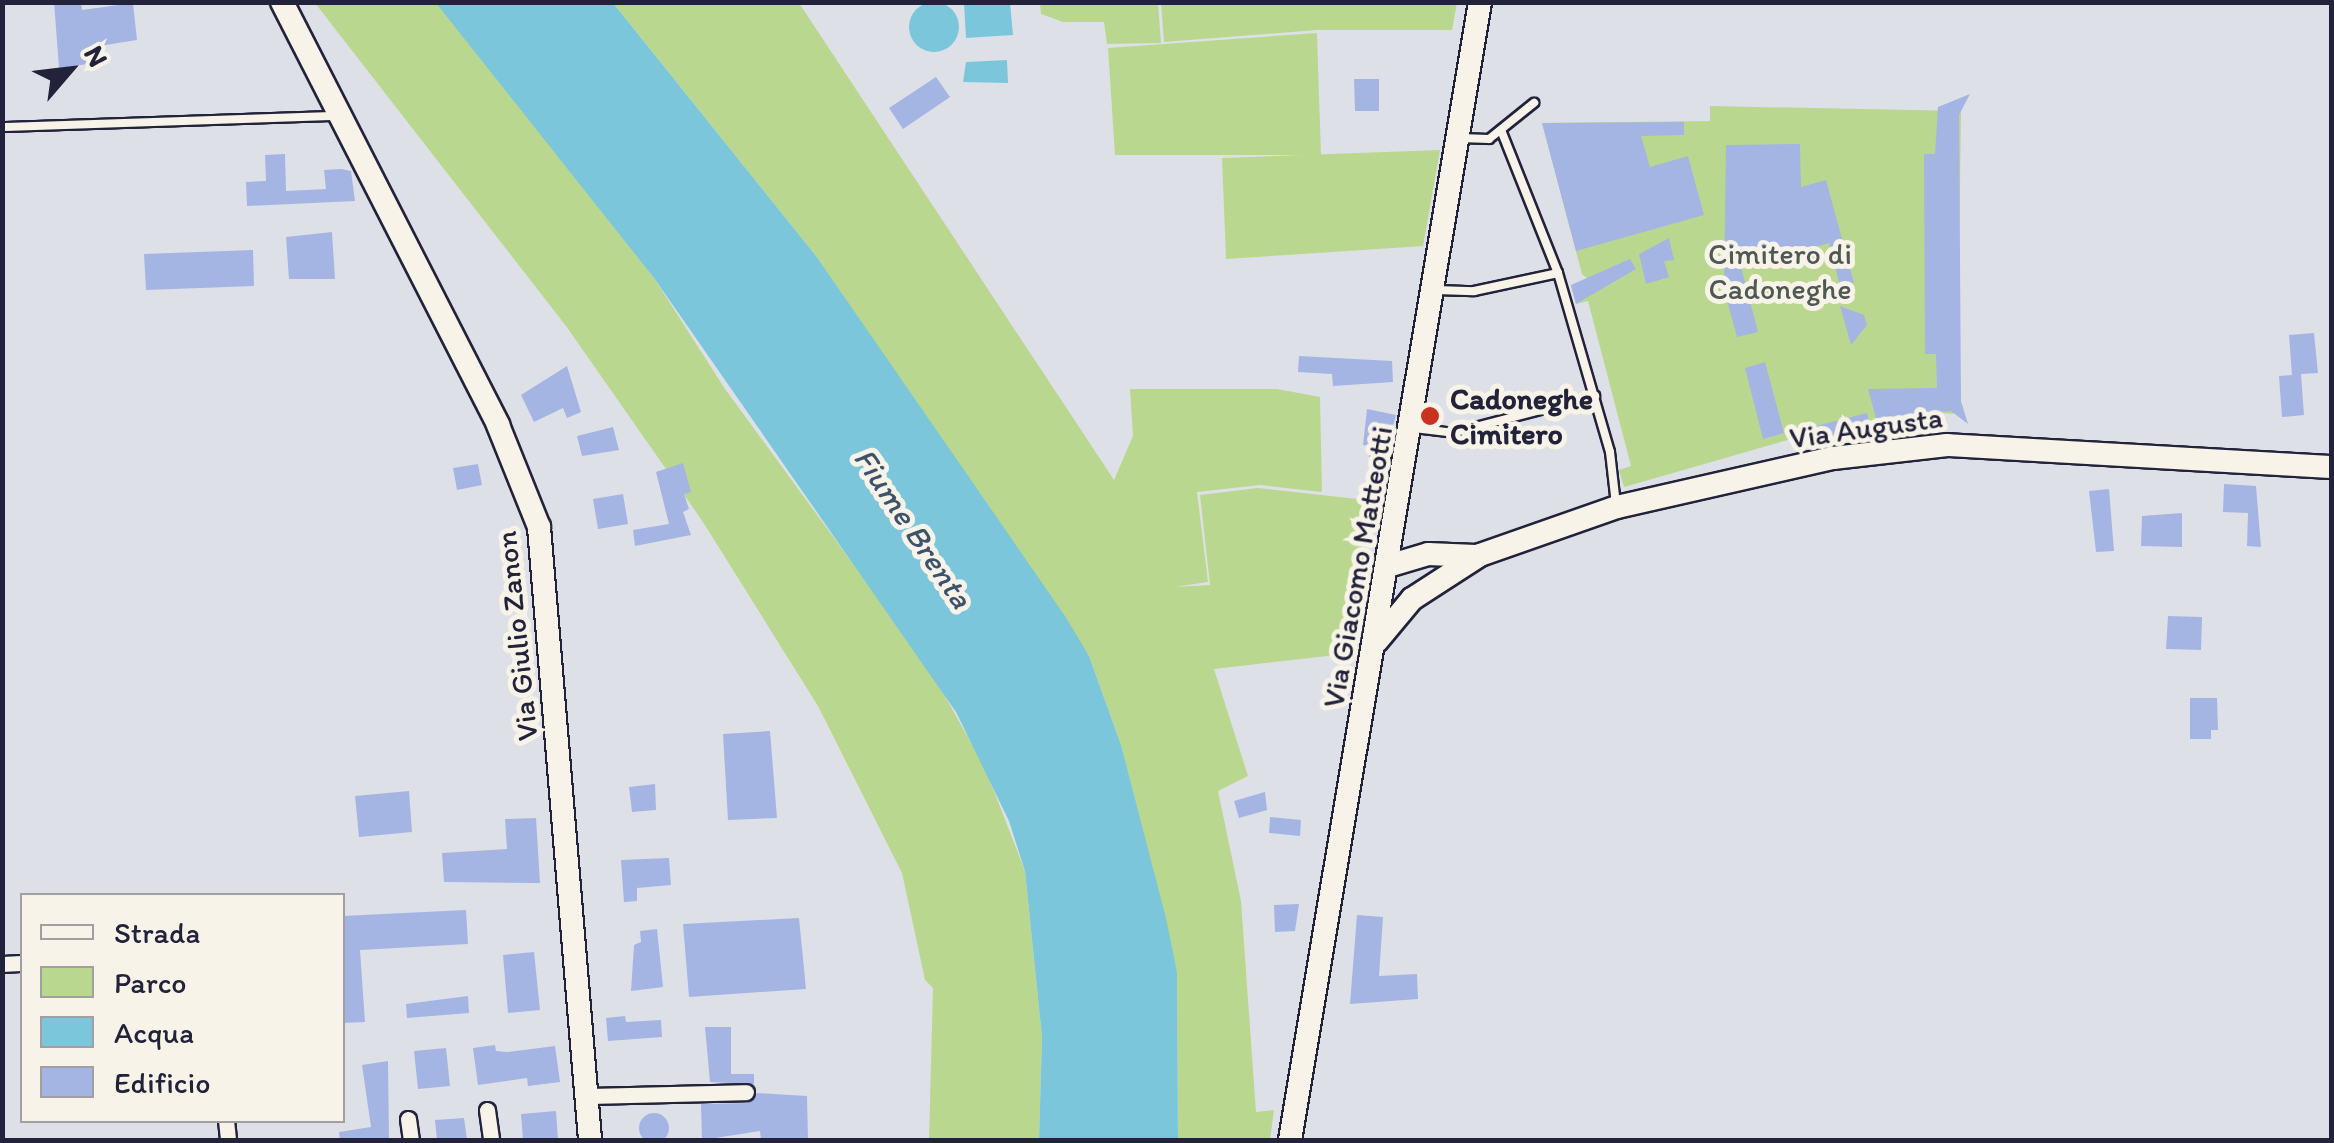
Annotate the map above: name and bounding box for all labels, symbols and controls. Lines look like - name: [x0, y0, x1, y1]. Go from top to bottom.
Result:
- north arrow: [20, 20, 120, 120]
- text: N: [77, 40, 116, 72]
- park label: Cimitero di Cadoneghe: [1708, 236, 1852, 306]
- place label: Cadoneghe Cimitero: [1450, 381, 1593, 452]
- street label: Via Augusta: [1787, 399, 1945, 457]
- marker: Cadoneghe Cimitero: [1419, 405, 1441, 427]
- street label: Via Giacomo Matteotti: [1316, 424, 1400, 710]
- water label: Fiume Brenta: [845, 441, 981, 615]
- street label: Via Giulio Zanon: [488, 529, 546, 743]
- legend: [20, 893, 345, 1123]
- text: Strada: [114, 914, 200, 951]
- text: Parco: [114, 964, 187, 1001]
- text: Acqua: [114, 1014, 194, 1051]
- text: Edificio: [114, 1064, 210, 1101]

